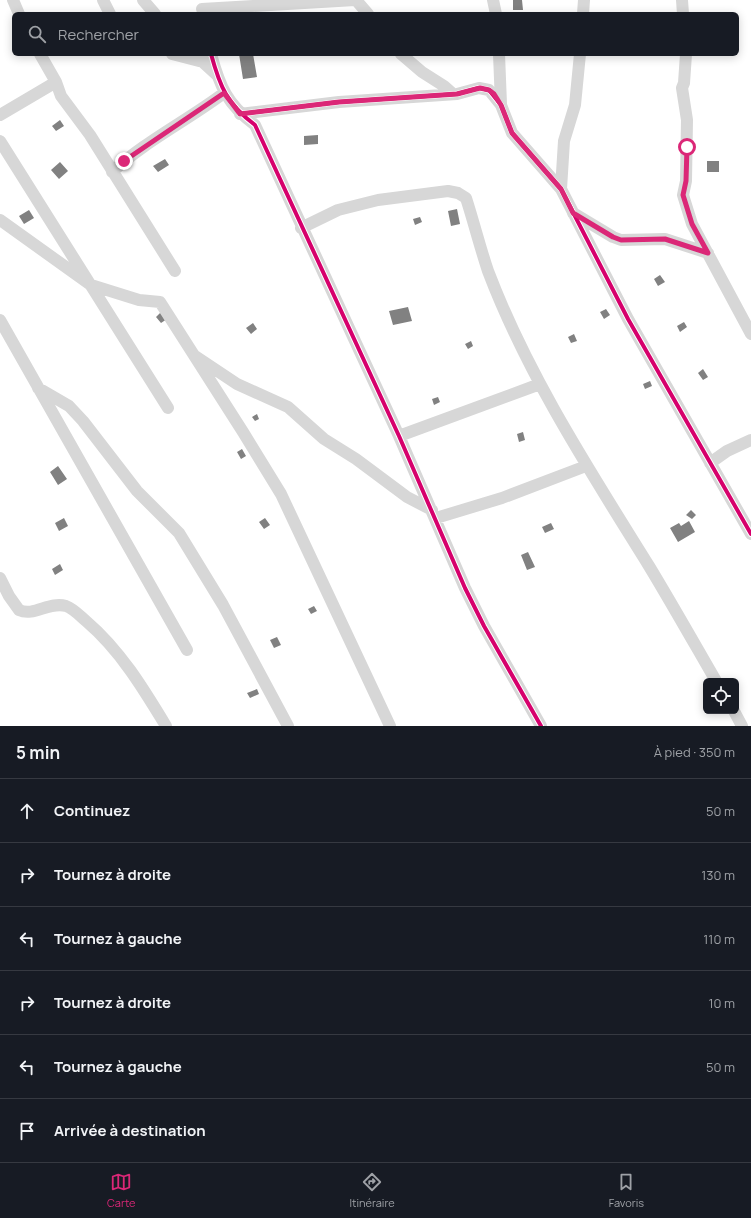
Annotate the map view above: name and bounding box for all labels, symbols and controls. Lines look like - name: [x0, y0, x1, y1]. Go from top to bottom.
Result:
- search box: [12, 12, 739, 56]
- icon: search: [26, 23, 48, 45]
- text: Rechercher: [58, 24, 139, 45]
- route start: [678, 138, 696, 156]
- route end: [115, 152, 133, 170]
- map controls: [703, 678, 739, 714]
- button: locate: [703, 678, 739, 714]
- text: 5 min: [16, 741, 60, 764]
- text: À pied · 350 m: [654, 743, 735, 761]
- icon: ahead: [16, 800, 38, 822]
- text: Continuez: [54, 800, 130, 821]
- text: 50 m: [706, 802, 735, 820]
- icon: right: [16, 864, 38, 886]
- text: Tournez à droite: [54, 864, 171, 885]
- text: 130 m: [701, 866, 735, 884]
- icon: left: [16, 928, 38, 950]
- text: Tournez à gauche: [54, 928, 182, 949]
- text: 110 m: [703, 930, 735, 948]
- icon: right: [16, 992, 38, 1014]
- text: Tournez à droite: [54, 992, 171, 1013]
- text: 10 m: [708, 994, 735, 1012]
- icon: left: [16, 1056, 38, 1078]
- text: Tournez à gauche: [54, 1056, 182, 1077]
- text: 50 m: [706, 1058, 735, 1076]
- icon: arrive: [16, 1120, 38, 1142]
- text: Arrivée à destination: [54, 1120, 206, 1141]
- tab: Carte: [107, 1171, 136, 1210]
- tab: Itinéraire: [349, 1171, 395, 1210]
- tab: Favoris: [609, 1171, 644, 1210]

